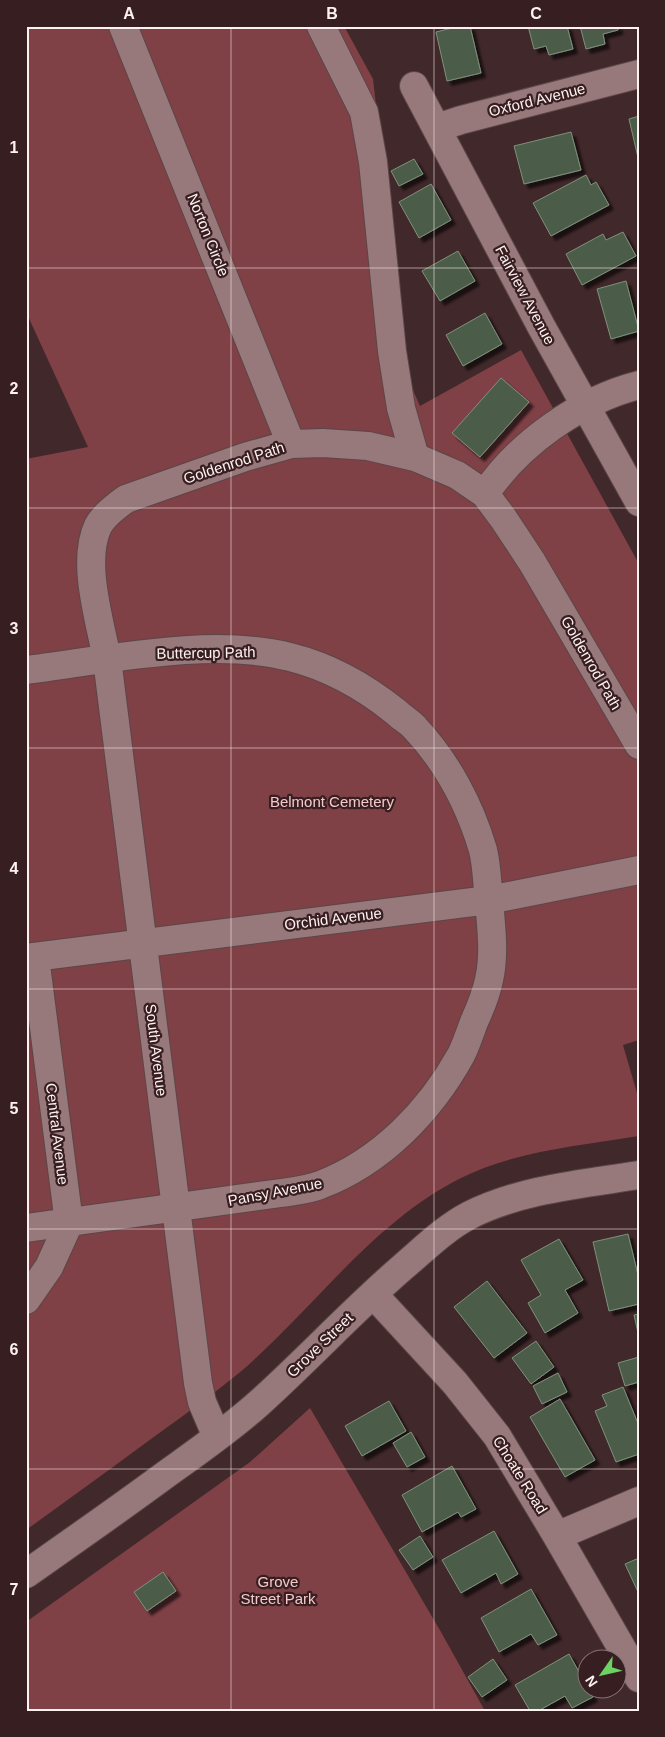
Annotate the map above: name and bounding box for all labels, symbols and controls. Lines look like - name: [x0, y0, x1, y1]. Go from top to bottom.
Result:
- text: A: [123, 5, 135, 22]
- text: B: [326, 5, 338, 22]
- text: C: [530, 5, 542, 22]
- street label: Oxford Avenue: [487, 79, 587, 120]
- text: 1: [10, 139, 19, 156]
- street label: Norton Circle: [184, 191, 233, 279]
- street label: Fairview Avenue: [492, 242, 559, 347]
- text: 2: [10, 380, 19, 397]
- street label: Goldenrod Path: [181, 438, 286, 487]
- street label: Goldenrod Path: [558, 613, 625, 713]
- text: 3: [10, 620, 19, 637]
- street label: Buttercup Path: [156, 643, 256, 662]
- park label: Belmont Cemetery: [270, 793, 395, 810]
- text: 4: [10, 860, 19, 877]
- street label: Orchid Avenue: [283, 904, 383, 933]
- street label: South Avenue: [142, 1003, 171, 1097]
- street label: Central Avenue: [43, 1082, 72, 1186]
- text: 5: [10, 1100, 19, 1117]
- street label: Pansy Avenue: [226, 1174, 323, 1209]
- street label: Grove Street: [283, 1308, 357, 1380]
- text: 6: [10, 1341, 19, 1358]
- street label: Choate Road: [490, 1433, 551, 1517]
- park label: Grove Street Park: [240, 1573, 316, 1607]
- text: 7: [10, 1581, 19, 1598]
- north arrow: [578, 1650, 628, 1700]
- text: N: [582, 1673, 601, 1690]

